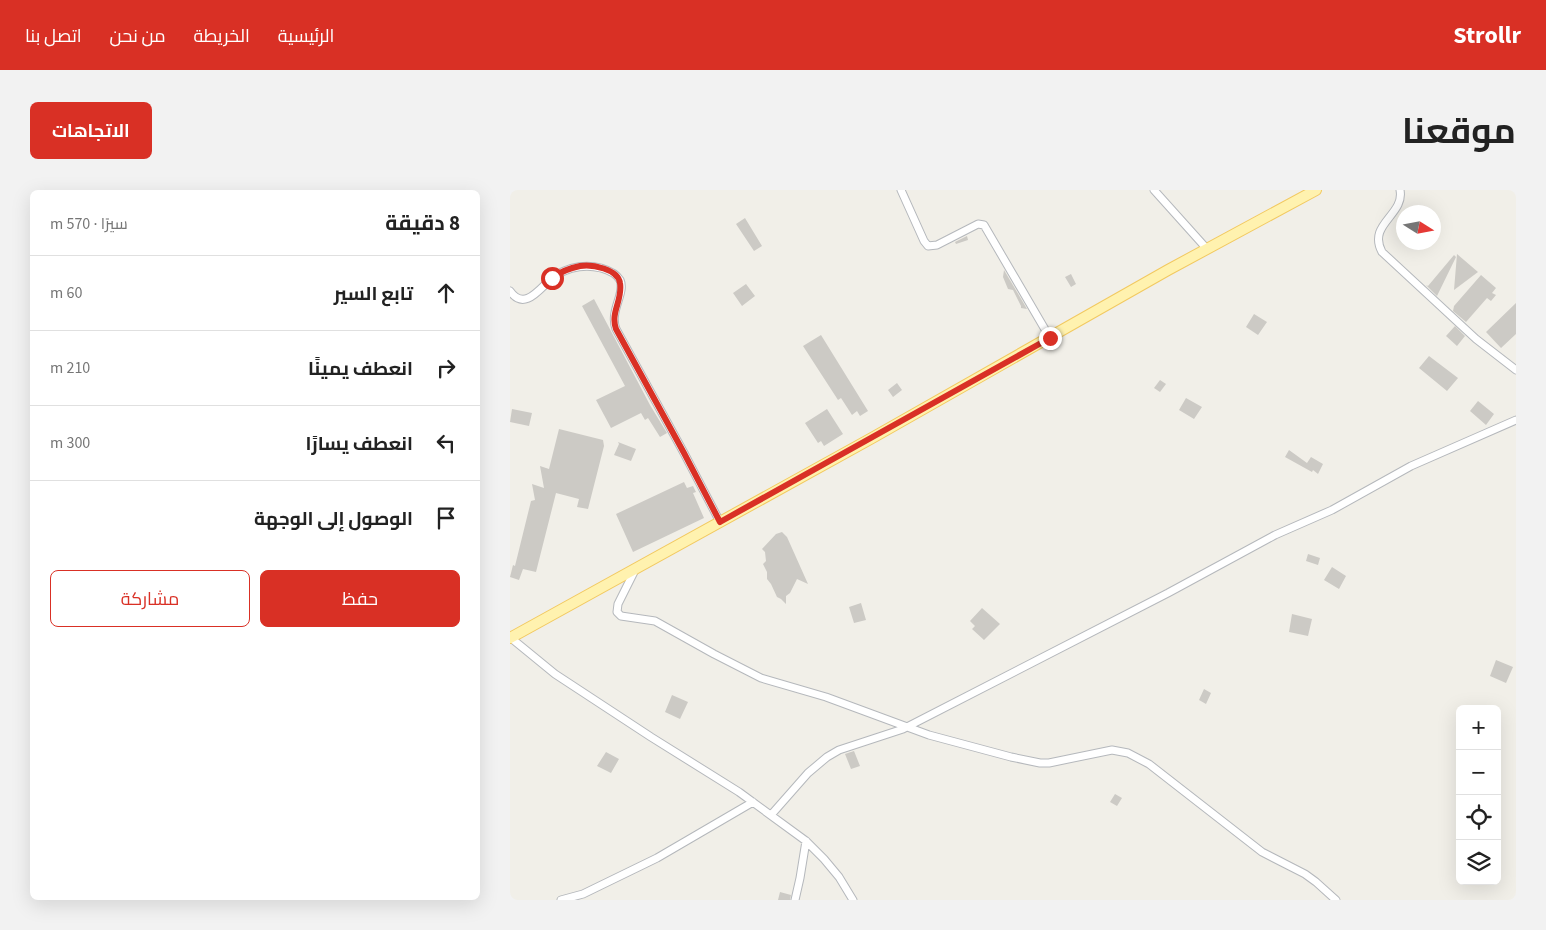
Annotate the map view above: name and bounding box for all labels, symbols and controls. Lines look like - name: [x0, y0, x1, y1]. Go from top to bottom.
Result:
- text: Strollr: [1453, 18, 1521, 53]
- text: اتصل بنا: [25, 24, 82, 49]
- text: من نحن: [110, 24, 166, 49]
- text: الخريطة: [194, 24, 250, 49]
- text: الرئيسية: [278, 24, 334, 49]
- button: الاتجاهات: [30, 102, 152, 159]
- text: موقعنا: [1402, 107, 1516, 157]
- north arrow: [1396, 205, 1441, 250]
- text: 8 دقيقة: [385, 208, 460, 238]
- text: سيرًا · 570 m: [50, 213, 128, 235]
- route start: [541, 267, 564, 290]
- icon: ahead: [432, 279, 460, 307]
- text: تابع السير: [334, 281, 413, 308]
- text: 60 m: [50, 282, 82, 304]
- route end: [1039, 327, 1062, 350]
- icon: right: [432, 354, 460, 382]
- text: انعطف يمينًا: [308, 356, 413, 383]
- text: 210 m: [50, 357, 90, 379]
- icon: left: [432, 429, 460, 457]
- text: انعطف يسارًا: [306, 431, 413, 458]
- text: 300 m: [50, 432, 90, 454]
- icon: arrive: [432, 504, 460, 532]
- text: الوصول إلى الوجهة: [254, 506, 413, 533]
- button: مشاركة: [50, 570, 250, 627]
- button: حفظ: [260, 570, 460, 627]
- map controls: [1456, 705, 1501, 885]
- button: +: [1456, 705, 1501, 750]
- button: −: [1456, 750, 1501, 795]
- button: locate: [1456, 795, 1501, 840]
- button: layers: [1456, 840, 1501, 885]

